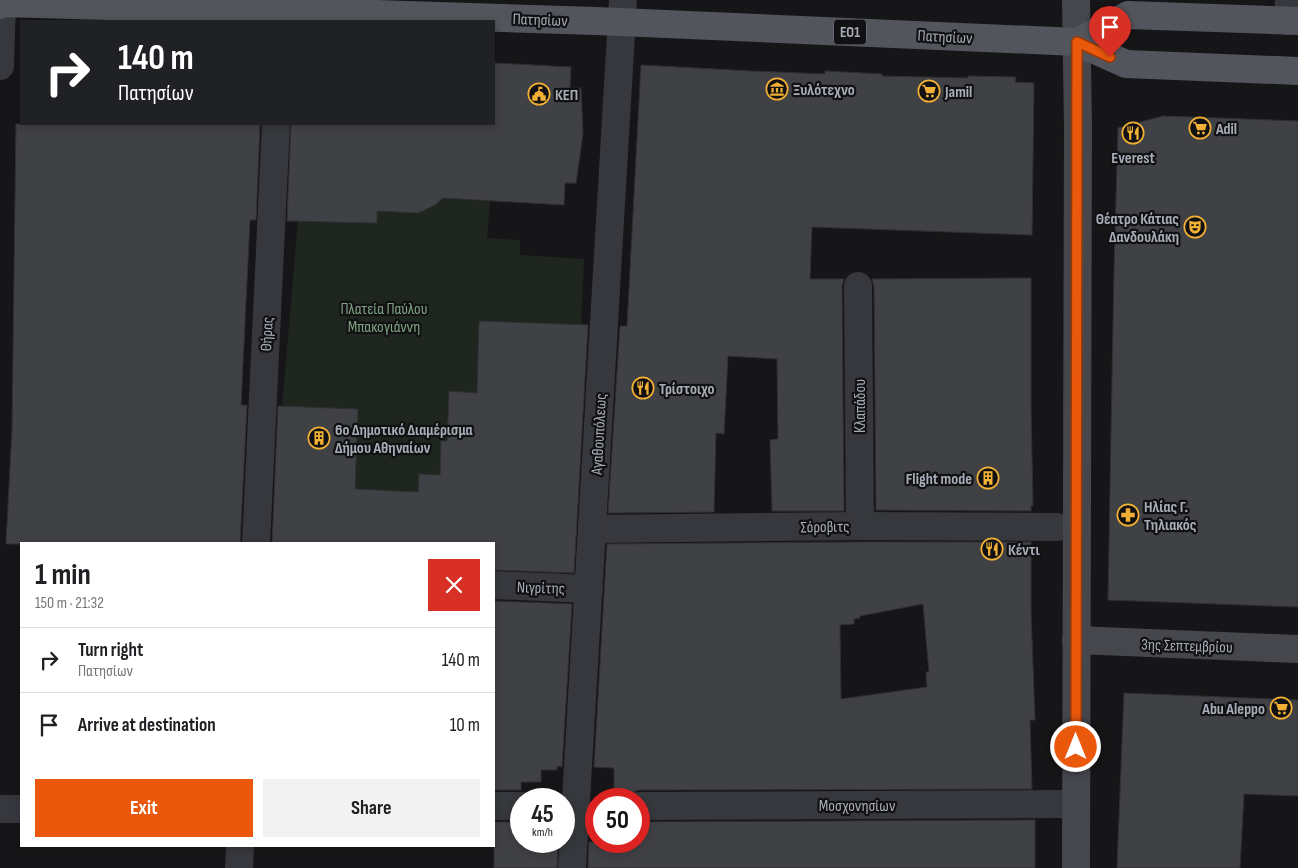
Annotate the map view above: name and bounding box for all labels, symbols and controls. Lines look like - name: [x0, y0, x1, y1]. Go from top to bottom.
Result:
- pin: [1089, 6, 1131, 57]
- street label: Πατησίων: [512, 10, 568, 31]
- icon: arrive: [1096, 13, 1124, 41]
- road number: ΕΟ1: [834, 20, 866, 44]
- street label: Πατησίων: [917, 27, 973, 48]
- text: 140 m: [118, 37, 194, 80]
- icon: right: [35, 40, 100, 105]
- museum icon: Ξυλότεχνο: [765, 77, 789, 101]
- supermarket icon: Jamil: [917, 79, 941, 103]
- text: Πατησίων: [118, 80, 193, 107]
- place label: Ξυλότεχνο: [793, 81, 855, 100]
- public building icon: ΚΕΠ: [527, 82, 551, 106]
- place label: Jamil: [944, 83, 972, 102]
- place label: ΚΕΠ: [555, 86, 578, 105]
- supermarket icon: Adil: [1188, 116, 1212, 140]
- place label: Adil: [1215, 120, 1237, 139]
- restaurant icon: Everest: [1121, 121, 1145, 145]
- place label: Everest: [1111, 149, 1155, 168]
- place label: Θέατρο Κάτιας Δανδουλάκη: [1096, 210, 1179, 247]
- theatre icon: Θέατρο Κάτιας Δανδουλάκη: [1183, 215, 1207, 239]
- park label: Πλατεία Παύλου Μπακογιάννη: [341, 300, 428, 337]
- street label: Θήρας: [257, 316, 278, 352]
- restaurant icon: Τρίστοιχο: [631, 376, 655, 400]
- street label: Κλαπάδου: [851, 379, 870, 433]
- place label: Τρίστοιχο: [659, 380, 715, 399]
- street label: Αγαθουπόλεως: [588, 393, 611, 476]
- place label: 6ο Δημοτικό Διαμέρισμα Δήμου Αθηναίων: [335, 421, 473, 458]
- building icon: 6ο Δημοτικό Διαμέρισμα Δήμου Αθηναίων: [307, 426, 331, 450]
- building icon: Flight mode: [976, 466, 1000, 490]
- place label: Flight mode: [906, 470, 972, 489]
- place label: Ηλίας Γ. Τηλιακός: [1144, 498, 1197, 535]
- pharmacy icon: Ηλίας Γ. Τηλιακός: [1116, 503, 1140, 527]
- street label: Σόροβιτς: [800, 518, 850, 537]
- restaurant icon: Κέντι: [980, 537, 1004, 561]
- place label: Κέντι: [1008, 541, 1040, 560]
- text: 1 min: [35, 557, 91, 593]
- button: close: [428, 559, 480, 611]
- street label: Νιγρίτης: [517, 578, 565, 599]
- text: 150 m · 21:32: [35, 594, 104, 613]
- street label: 3ης Σεπτεμβρίου: [1141, 635, 1233, 658]
- text: Turn right: [78, 639, 143, 662]
- icon: right: [35, 646, 63, 674]
- text: 140 m: [442, 649, 480, 672]
- text: Πατησίων: [78, 662, 133, 681]
- supermarket icon: Abu Aleppo: [1269, 696, 1293, 720]
- place label: Abu Aleppo: [1201, 700, 1265, 719]
- icon: arrive: [35, 711, 63, 739]
- text: Arrive at destination: [78, 714, 216, 737]
- text: 10 m: [450, 714, 480, 737]
- position arrow: [1049, 720, 1101, 772]
- button: Exit: [35, 779, 253, 837]
- button: Share: [263, 779, 480, 837]
- speed limit sign: 50: [585, 788, 650, 853]
- street label: Μοσχονησίων: [819, 797, 895, 816]
- text: 45: [531, 799, 554, 830]
- text: km/h: [532, 825, 553, 840]

